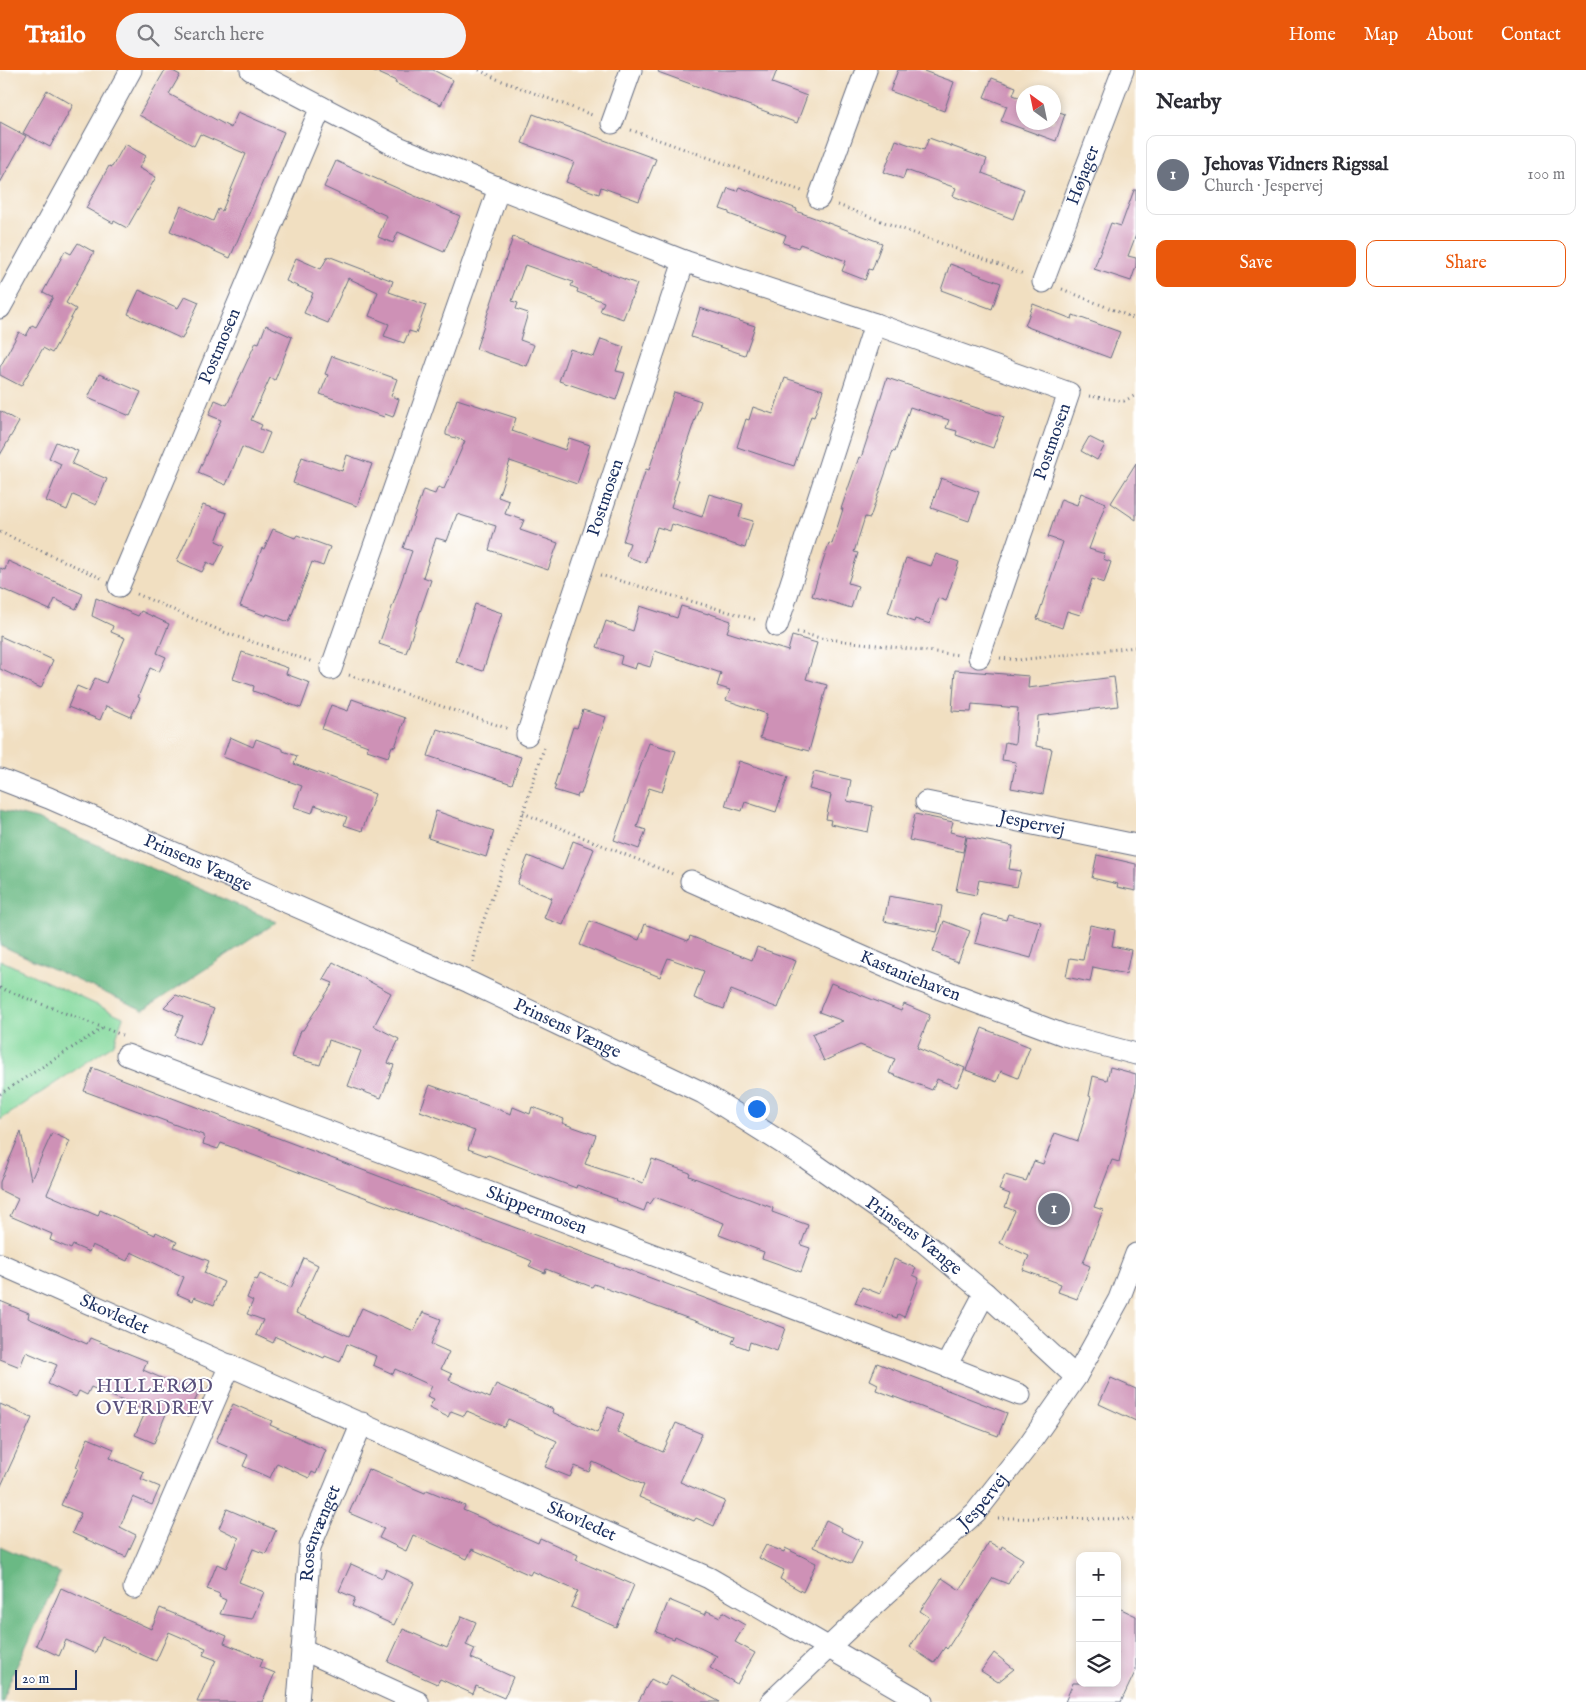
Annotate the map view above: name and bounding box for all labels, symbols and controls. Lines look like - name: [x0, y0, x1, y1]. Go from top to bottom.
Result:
- search box: [116, 13, 466, 58]
- text: Trailo: [25, 20, 86, 51]
- icon: search: [134, 21, 162, 49]
- text: Search here: [174, 23, 264, 47]
- text: Home: [1289, 24, 1336, 47]
- text: Map: [1364, 24, 1398, 47]
- text: About: [1426, 24, 1473, 47]
- text: Contact: [1501, 24, 1561, 47]
- north arrow: [1016, 85, 1061, 130]
- text: Nearby: [1156, 89, 1221, 116]
- street label: Højager: [1062, 142, 1105, 208]
- text: Jehovas Vidners Rigssal: [1204, 153, 1388, 177]
- text: 1: [1170, 165, 1176, 185]
- text: 100 m: [1528, 165, 1565, 185]
- text: Church · Jespervej: [1204, 177, 1323, 197]
- button: Save: [1156, 240, 1356, 287]
- button: Share: [1366, 240, 1566, 287]
- street label: Postmosen: [194, 305, 246, 388]
- street label: Postmosen: [1029, 400, 1077, 484]
- street label: Postmosen: [582, 456, 629, 539]
- street label: Jespervej: [995, 805, 1067, 842]
- street label: Prinsens Vænge: [140, 829, 256, 897]
- street label: Kastaniehaven: [856, 945, 964, 1007]
- street label: Prinsens Vænge: [510, 993, 625, 1064]
- your location: [744, 1096, 770, 1122]
- street label: Skippermosen: [483, 1181, 590, 1240]
- pin: 1: [1038, 1190, 1070, 1228]
- street label: Prinsens Vænge: [861, 1192, 967, 1281]
- street label: Skovledet: [76, 1289, 152, 1340]
- district label: HILLERØD OVERDREV: [96, 1375, 214, 1421]
- street label: Jespervej: [951, 1469, 1013, 1536]
- street label: Rosenvænget: [296, 1482, 346, 1583]
- street label: Skovledet: [543, 1496, 620, 1547]
- map controls: [1076, 1552, 1121, 1687]
- button: +: [1076, 1552, 1121, 1597]
- button: −: [1076, 1597, 1121, 1642]
- button: layers: [1076, 1642, 1121, 1687]
- scale bar: [15, 1667, 78, 1690]
- text: 20 m: [22, 1670, 49, 1688]

